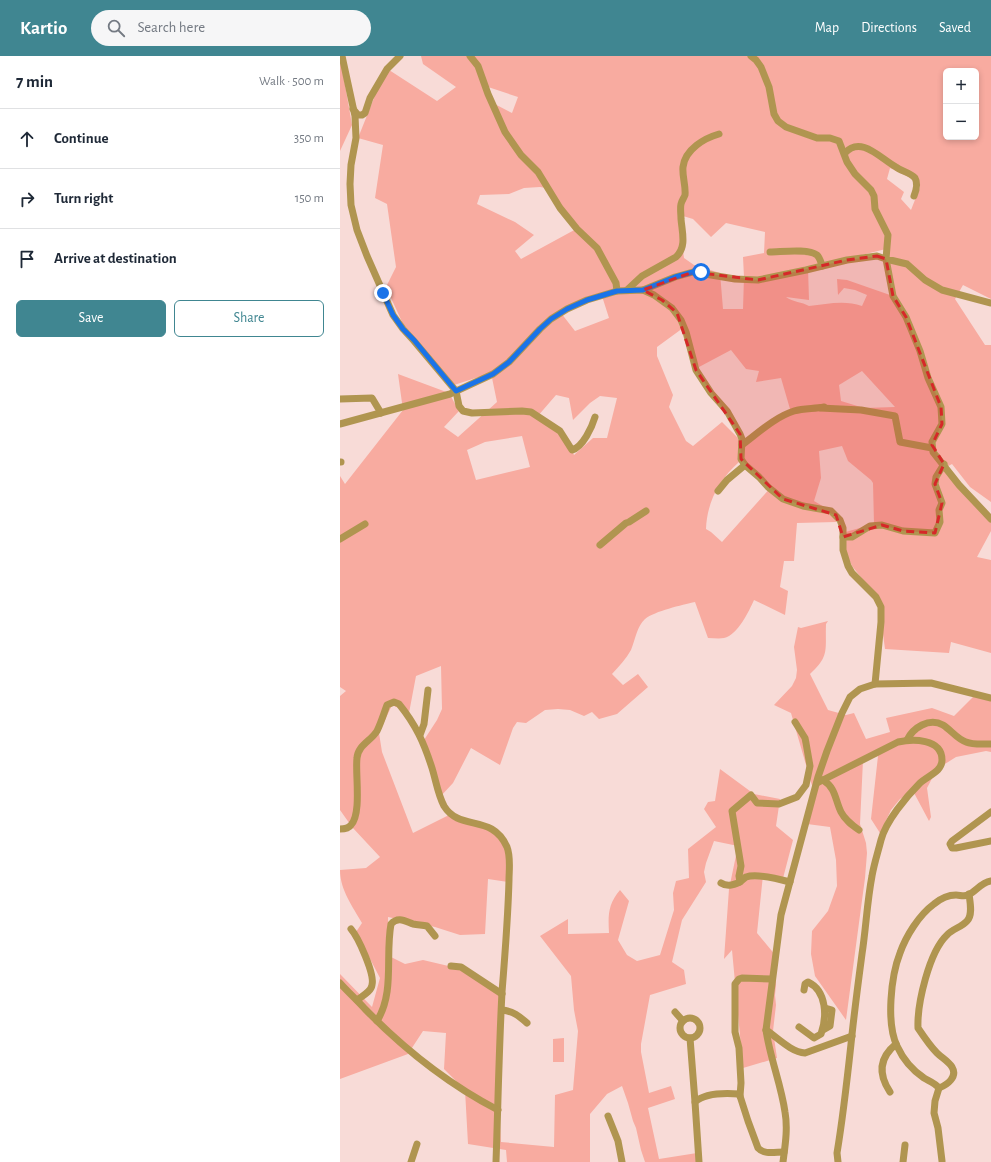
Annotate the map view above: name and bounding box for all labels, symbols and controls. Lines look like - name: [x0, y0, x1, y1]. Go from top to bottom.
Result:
- search box: [91, 10, 371, 46]
- icon: search: [105, 17, 127, 39]
- text: Kartio: [20, 19, 67, 38]
- text: Search here: [137, 20, 205, 35]
- text: Map: [815, 21, 839, 35]
- text: Directions: [861, 21, 917, 35]
- text: Saved: [939, 21, 971, 35]
- map controls: [943, 68, 979, 140]
- button: +: [943, 68, 979, 104]
- text: 7 min: [16, 73, 53, 90]
- text: Walk · 500 m: [259, 75, 324, 88]
- button: −: [943, 104, 979, 140]
- icon: ahead: [16, 128, 38, 150]
- text: Continue: [54, 131, 109, 146]
- text: 350 m: [294, 132, 324, 145]
- icon: right: [16, 188, 38, 210]
- text: Turn right: [54, 191, 113, 206]
- text: 150 m: [295, 192, 324, 205]
- icon: arrive: [16, 248, 38, 270]
- text: Arrive at destination: [54, 251, 177, 266]
- route start: [692, 263, 710, 281]
- route end: [374, 284, 392, 302]
- button: Save: [16, 300, 166, 337]
- button: Share: [174, 300, 324, 337]

